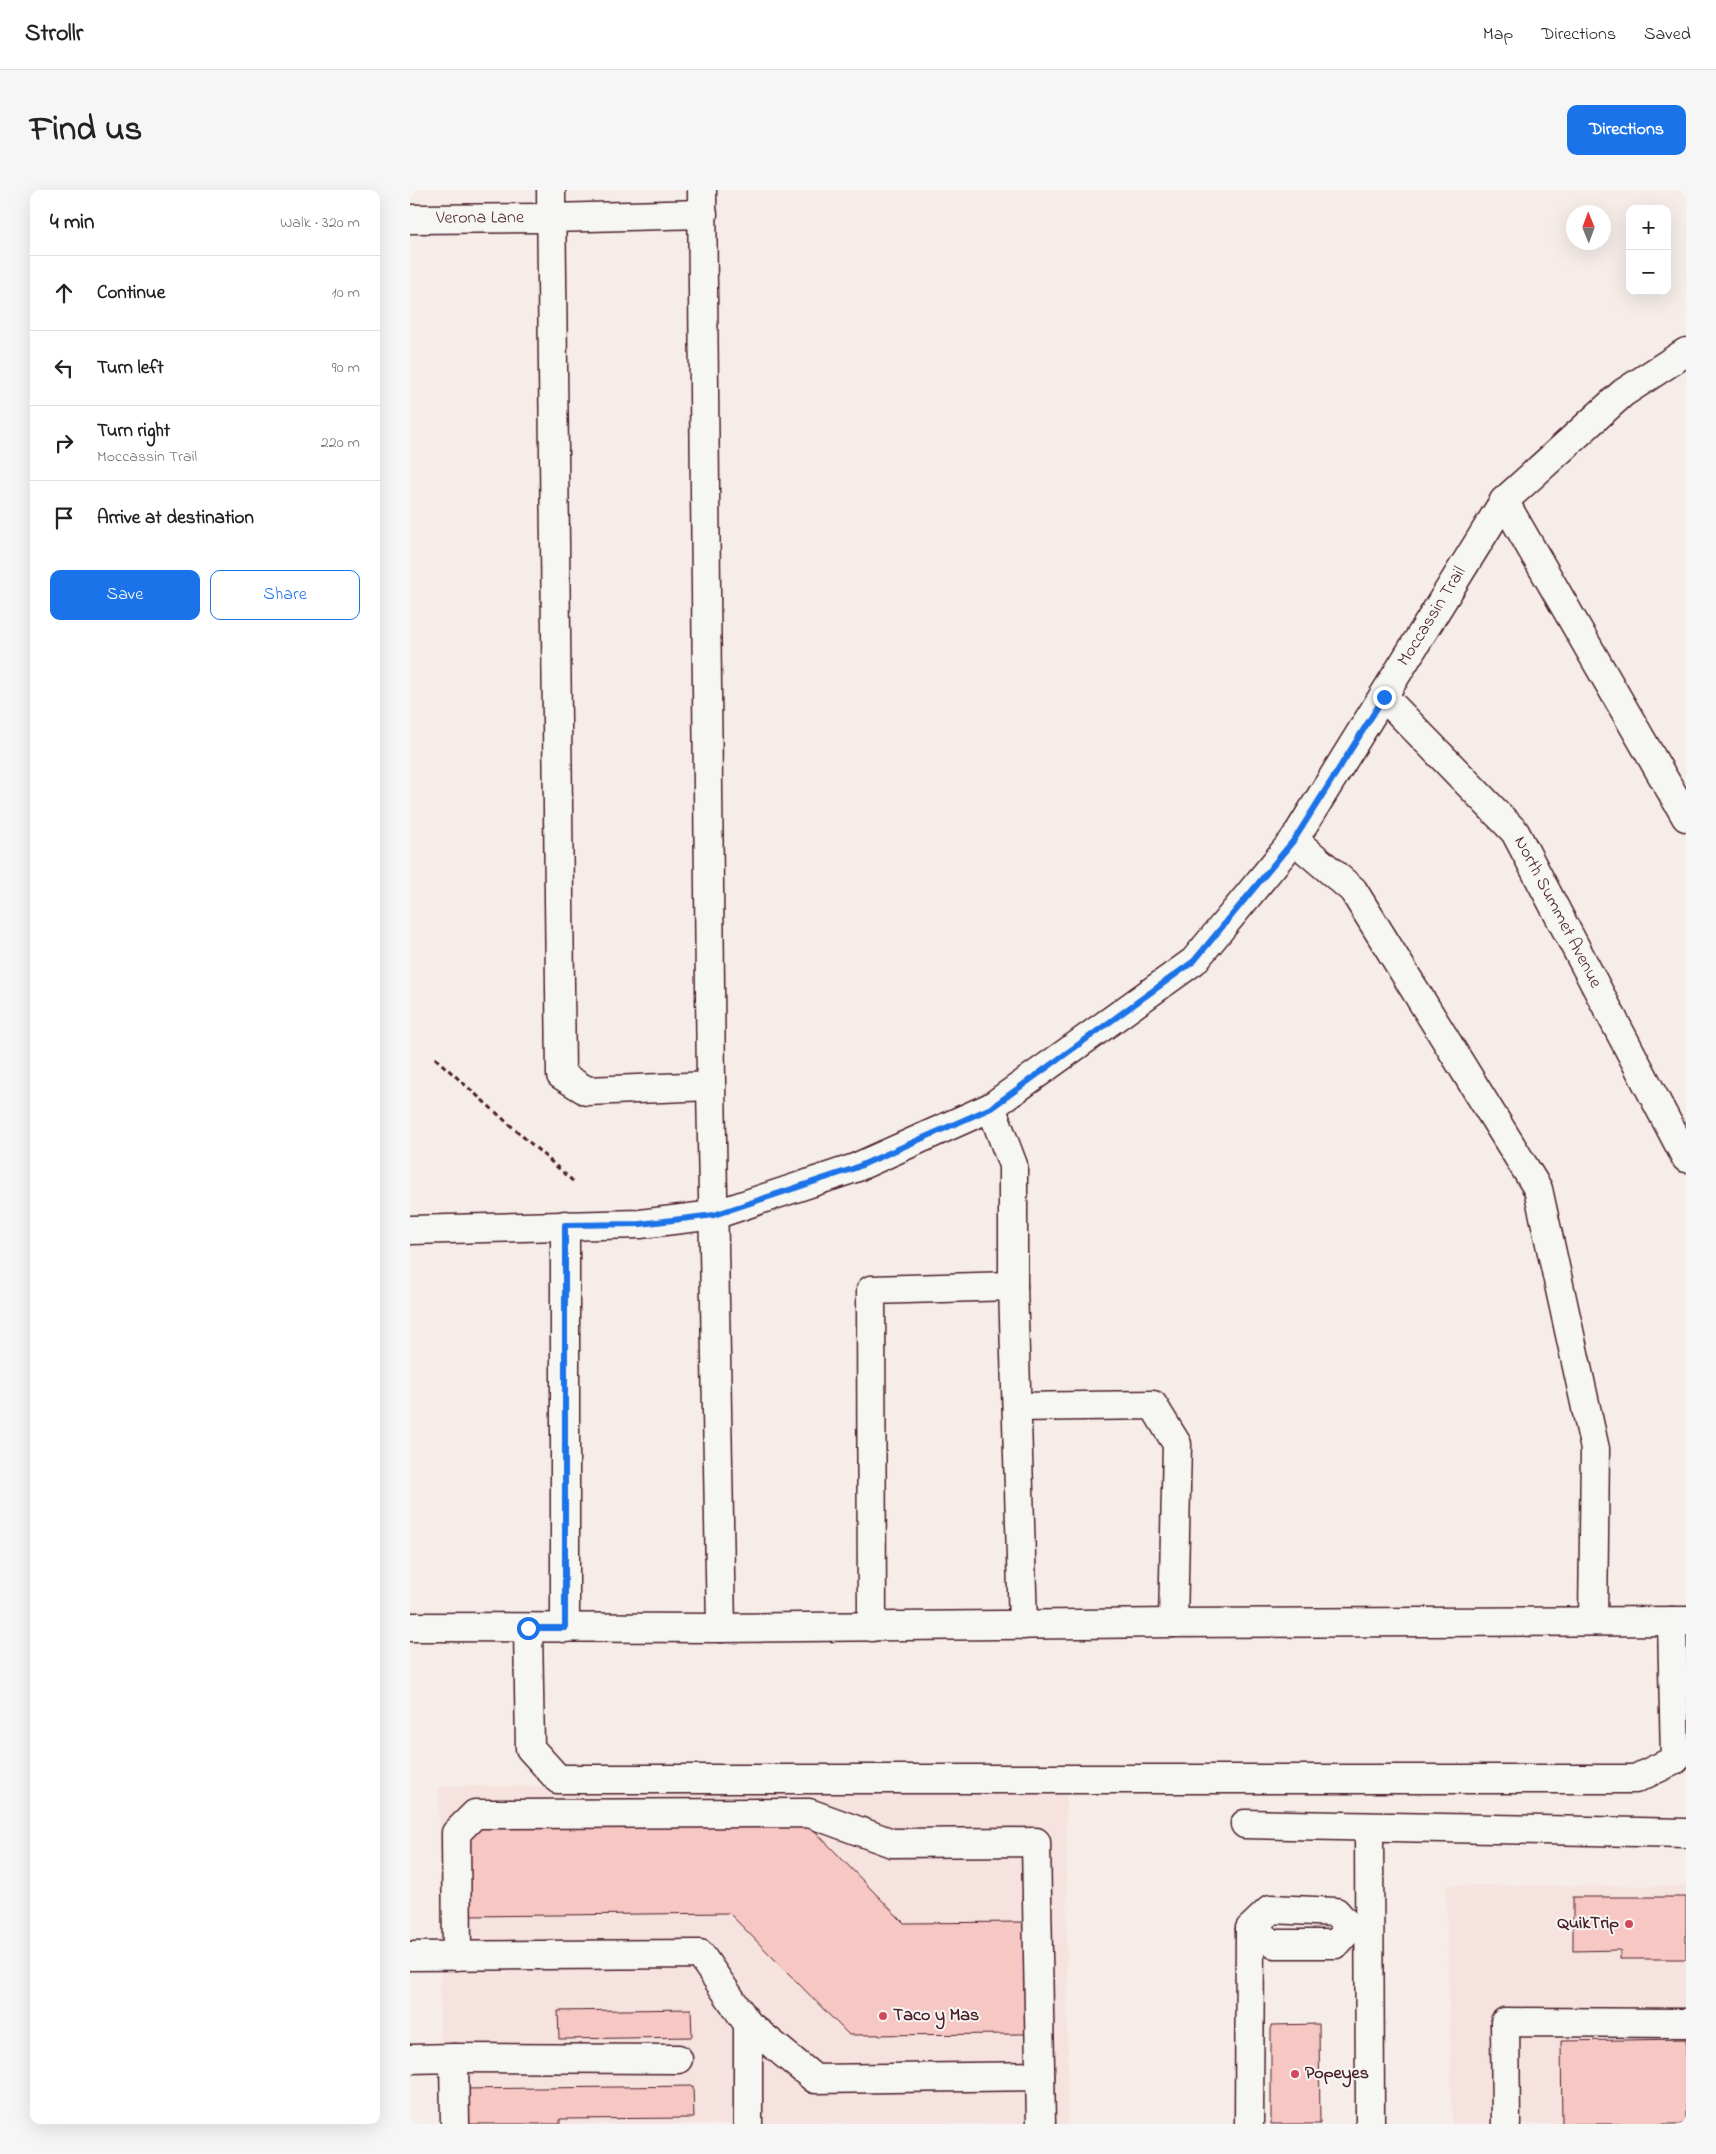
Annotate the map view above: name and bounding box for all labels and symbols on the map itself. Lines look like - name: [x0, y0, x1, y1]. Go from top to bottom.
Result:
- street label: Verona Lane: [435, 205, 525, 232]
- north arrow: [1566, 205, 1611, 250]
- street label: Moccassin Trail: [1392, 562, 1473, 672]
- route end: [1373, 686, 1396, 709]
- street label: North Summet Avenue: [1507, 832, 1608, 994]
- route start: [517, 1617, 540, 1640]
- place label: QuikTrip: [1557, 1911, 1619, 1937]
- marker: QuikTrip: [1623, 1918, 1635, 1930]
- place label: Taco y Mas: [893, 2003, 979, 2030]
- marker: Taco y Mas: [877, 2010, 889, 2022]
- place label: Popeyes: [1305, 2061, 1369, 2088]
- marker: Popeyes: [1289, 2068, 1301, 2080]

